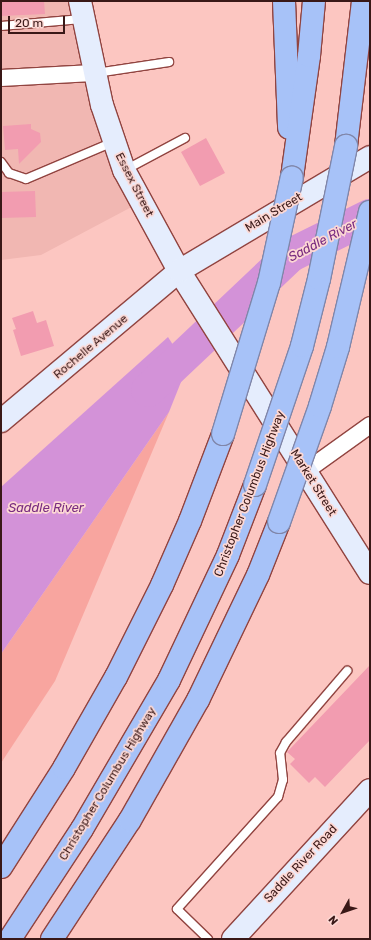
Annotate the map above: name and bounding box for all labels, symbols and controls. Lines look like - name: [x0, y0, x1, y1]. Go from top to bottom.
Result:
- scale bar: [10, 8, 67, 34]
- text: 20 m: [15, 16, 43, 30]
- street label: Essex Street: [112, 150, 156, 220]
- street label: Main Street: [243, 190, 305, 236]
- water label: Saddle River: [286, 216, 360, 266]
- street label: Rochelle Avenue: [51, 312, 131, 382]
- street label: Christopher Columbus Highway: [212, 409, 288, 579]
- street label: Market Street: [287, 447, 339, 519]
- water label: Saddle River: [8, 500, 84, 516]
- street label: Christopher Columbus Highway: [56, 705, 160, 863]
- street label: Saddle River Road: [261, 822, 341, 906]
- north arrow: [323, 892, 363, 932]
- text: N: [326, 913, 341, 927]

